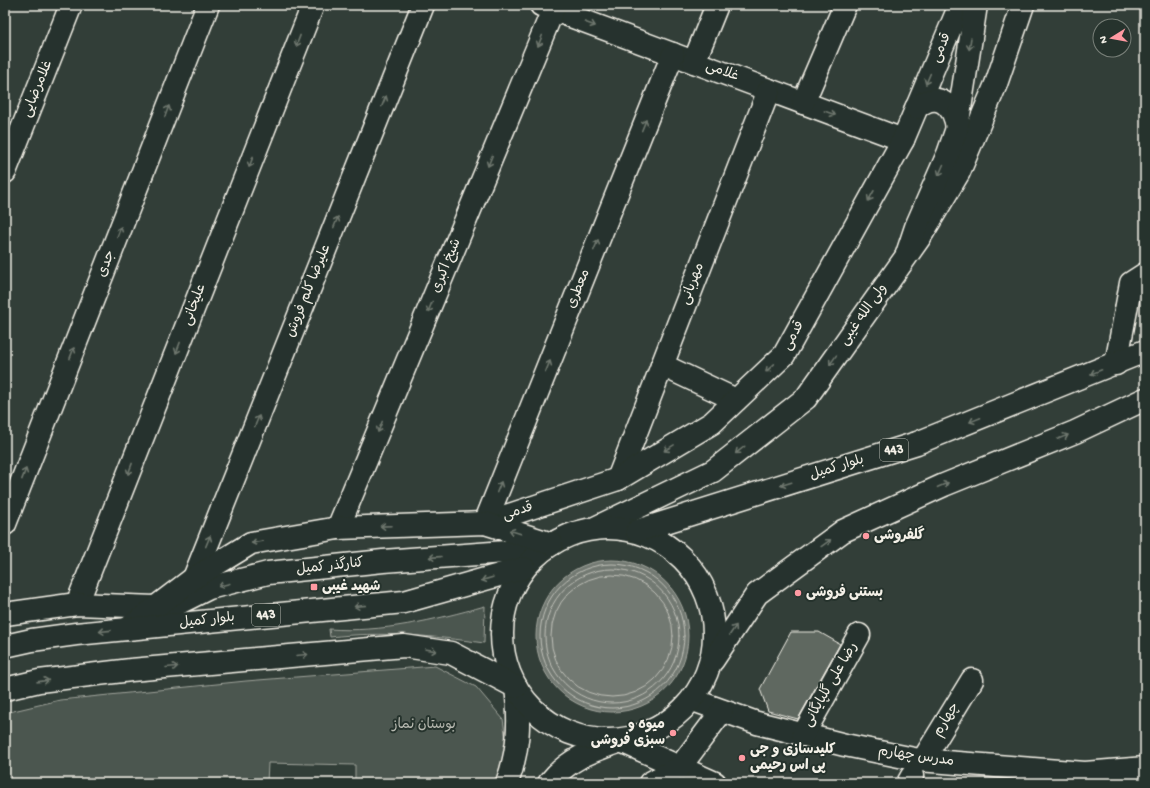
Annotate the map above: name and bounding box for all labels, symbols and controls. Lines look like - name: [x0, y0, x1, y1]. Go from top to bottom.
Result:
- north arrow: [1092, 18, 1132, 58]
- one-way arrow: [584, 20, 596, 28]
- street label: قدمی: [928, 30, 956, 66]
- one-way arrow: [294, 35, 302, 47]
- one-way arrow: [535, 35, 543, 47]
- text: N: [1098, 35, 1111, 44]
- one-way arrow: [966, 37, 974, 50]
- street label: غلامرضایی: [19, 58, 57, 120]
- street label: غلامی: [703, 58, 741, 86]
- one-way arrow: [924, 73, 932, 85]
- one-way arrow: [381, 96, 389, 108]
- one-way arrow: [163, 106, 171, 118]
- one-way arrow: [824, 109, 836, 117]
- one-way arrow: [641, 119, 649, 131]
- one-way arrow: [486, 155, 493, 167]
- one-way arrow: [246, 156, 254, 168]
- one-way arrow: [937, 163, 944, 175]
- one-way arrow: [867, 190, 875, 202]
- one-way arrow: [333, 216, 341, 228]
- one-way arrow: [116, 227, 124, 239]
- street label: شیخ اکبری: [428, 236, 466, 296]
- one-way arrow: [593, 240, 601, 252]
- street label: علیرضا کلم فروش: [283, 242, 335, 340]
- street label: جدی: [94, 248, 120, 280]
- street label: مهربانی: [677, 261, 709, 307]
- street label: معطری: [563, 267, 595, 311]
- street label: ولی الله غیبی: [837, 281, 891, 349]
- street label: علیخانی: [179, 282, 211, 328]
- one-way arrow: [425, 301, 433, 313]
- street label: قدمی: [779, 318, 809, 354]
- one-way arrow: [173, 342, 181, 354]
- one-way arrow: [68, 348, 76, 360]
- one-way arrow: [829, 354, 837, 365]
- one-way arrow: [544, 361, 552, 373]
- one-way arrow: [765, 363, 775, 373]
- one-way arrow: [1091, 368, 1103, 376]
- one-way arrow: [253, 415, 261, 427]
- one-way arrow: [970, 417, 982, 424]
- one-way arrow: [376, 421, 383, 433]
- one-way arrow: [1057, 432, 1069, 440]
- road number: 443: [880, 439, 908, 461]
- one-way arrow: [663, 445, 675, 453]
- one-way arrow: [735, 445, 746, 454]
- street label: بلوار کمیل: [808, 452, 866, 484]
- one-way arrow: [126, 463, 133, 475]
- one-way arrow: [21, 469, 29, 481]
- one-way arrow: [496, 481, 504, 493]
- one-way arrow: [780, 481, 793, 488]
- one-way arrow: [936, 481, 948, 489]
- street label: قدمی: [501, 499, 535, 525]
- one-way arrow: [380, 522, 393, 530]
- place label: گلفروشی: [874, 525, 925, 545]
- one-way arrow: [509, 528, 521, 536]
- marker: گلفروشی: [861, 531, 871, 541]
- one-way arrow: [205, 536, 213, 548]
- one-way arrow: [251, 538, 264, 546]
- one-way arrow: [821, 538, 832, 547]
- street label: کنارگذر کمیل: [295, 553, 365, 579]
- one-way arrow: [429, 553, 442, 561]
- one-way arrow: [481, 576, 494, 583]
- place label: شهید غیبی: [322, 579, 380, 596]
- one-way arrow: [217, 581, 230, 589]
- marker: شهید غیبی: [309, 582, 319, 592]
- place label: بستنی فروشی: [806, 583, 883, 602]
- marker: بستنی فروشی: [793, 588, 803, 598]
- one-way arrow: [354, 602, 367, 610]
- road number: 443: [252, 604, 280, 626]
- street label: بلوار کمیل: [178, 610, 236, 632]
- one-way arrow: [729, 625, 737, 636]
- one-way arrow: [99, 628, 112, 635]
- street label: رضا علی گلپایگانی: [798, 639, 862, 730]
- one-way arrow: [424, 646, 437, 654]
- one-way arrow: [295, 652, 308, 659]
- one-way arrow: [165, 663, 178, 670]
- one-way arrow: [36, 677, 49, 685]
- street label: چهارم: [930, 700, 964, 740]
- park label: بوستان نماز: [391, 717, 456, 734]
- place label: میوه و سبزی فروشی: [591, 717, 665, 750]
- marker: میوه و سبزی فروشی: [668, 728, 678, 738]
- place label: کلیدسازی و جی پی اس رحیمی: [750, 742, 836, 775]
- street label: مدرس چهارم: [877, 743, 955, 771]
- marker: کلیدسازی و جی پی اس رحیمی: [737, 753, 747, 763]

